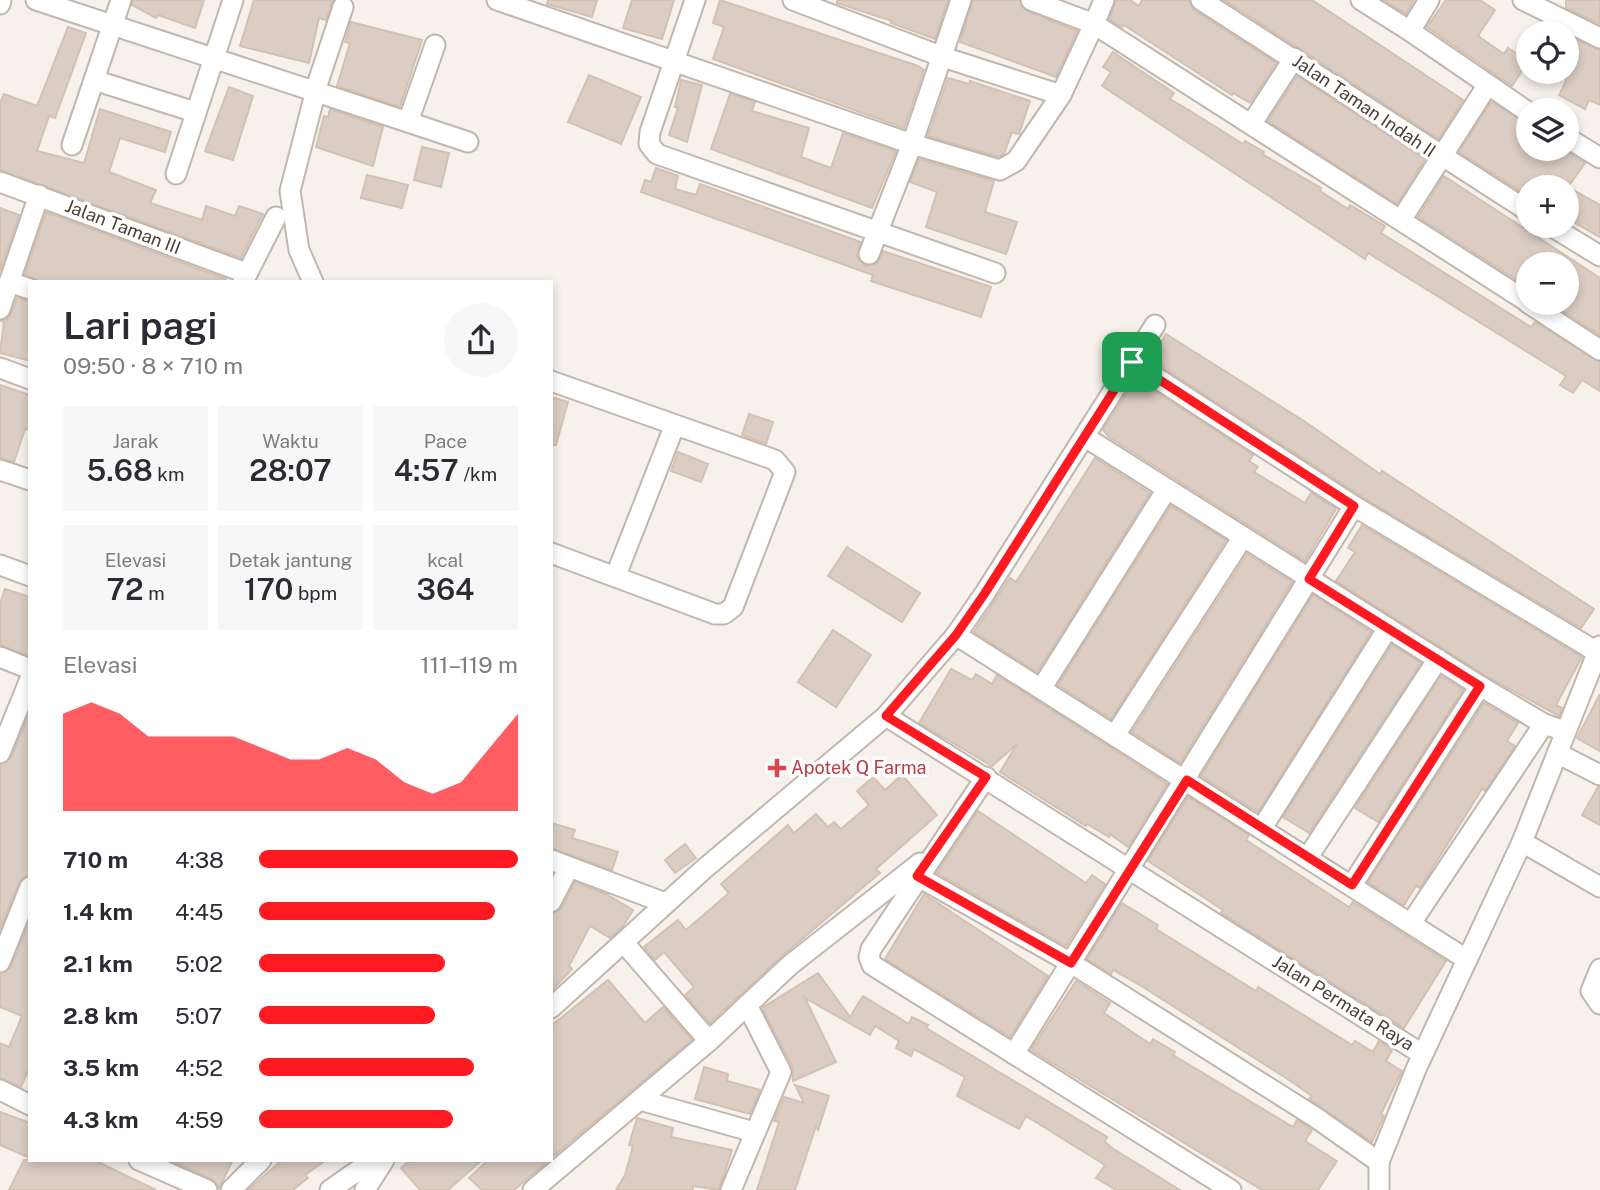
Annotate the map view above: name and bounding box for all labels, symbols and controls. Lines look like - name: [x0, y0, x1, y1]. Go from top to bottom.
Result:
- map controls: [1516, 21, 1579, 315]
- button: locate: [1516, 21, 1579, 84]
- street label: Jalan Taman Indah II: [1289, 50, 1440, 161]
- button: layers: [1516, 98, 1579, 161]
- button: +: [1516, 175, 1579, 238]
- street label: Jalan Taman III: [62, 195, 184, 258]
- button: −: [1516, 252, 1579, 315]
- text: Lari pagi: [63, 303, 217, 348]
- button: share: [444, 303, 518, 377]
- pin: [1102, 332, 1162, 392]
- icon: arrive: [1113, 343, 1151, 381]
- text: 09:50 · 8 × 710 m: [63, 352, 243, 379]
- text: Jarak: [112, 430, 159, 452]
- text: Waktu: [262, 430, 319, 452]
- text: Pace: [424, 430, 467, 452]
- text: 5.68: [87, 452, 153, 488]
- text: 28:07: [249, 452, 332, 488]
- text: 4:57: [394, 452, 459, 488]
- text: km: [153, 463, 184, 485]
- text: /km: [459, 463, 497, 485]
- text: Elevasi: [105, 549, 166, 571]
- text: Detak jantung: [229, 549, 352, 571]
- text: kcal: [427, 549, 464, 571]
- text: 72: [106, 571, 144, 607]
- text: 170: [244, 571, 293, 607]
- text: 364: [417, 571, 474, 607]
- text: m: [144, 582, 165, 604]
- text: bpm: [293, 582, 337, 604]
- text: Elevasi: [63, 651, 137, 678]
- text: 111–119 m: [420, 651, 518, 678]
- place label: Apotek Q Farma: [791, 757, 927, 778]
- marker: Apotek Q Farma: [769, 760, 785, 776]
- text: 710 m: [63, 846, 128, 873]
- text: 4:38: [175, 846, 224, 873]
- text: 1.4 km: [63, 898, 133, 925]
- text: 4:45: [175, 898, 223, 925]
- text: 2.1 km: [63, 950, 133, 977]
- text: 5:02: [175, 950, 223, 977]
- street label: Jalan Permata Raya: [1269, 950, 1418, 1055]
- text: 2.8 km: [63, 1002, 138, 1029]
- text: 5:07: [175, 1002, 222, 1029]
- text: 3.5 km: [63, 1054, 139, 1081]
- text: 4:52: [175, 1054, 223, 1081]
- text: 4.3 km: [63, 1106, 139, 1133]
- text: 4:59: [175, 1106, 224, 1133]

